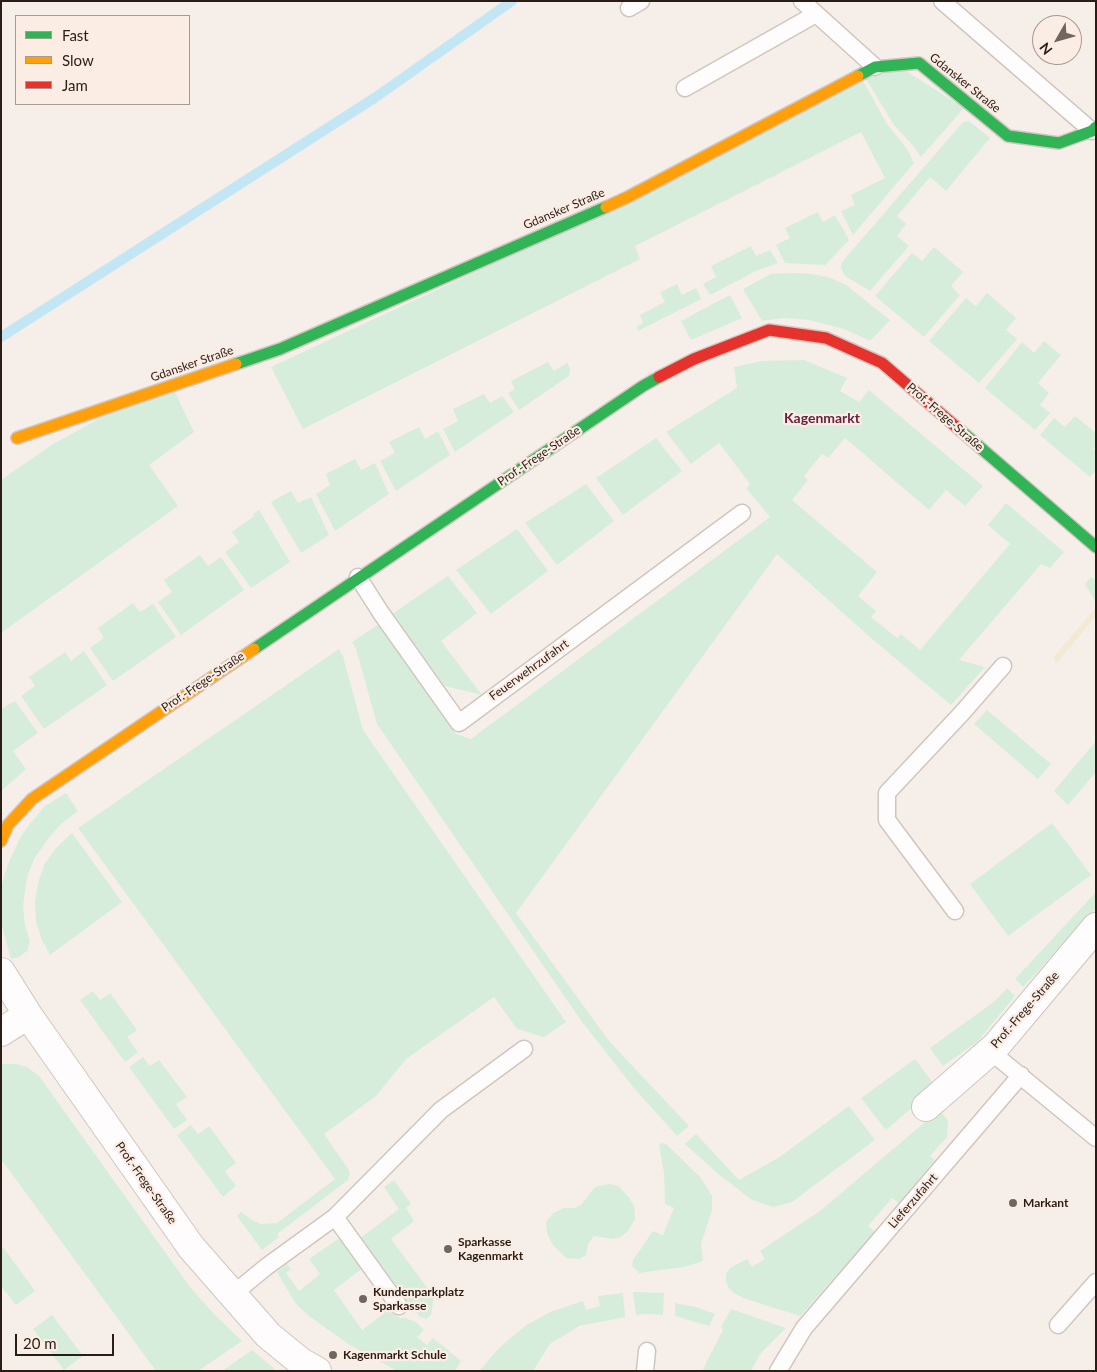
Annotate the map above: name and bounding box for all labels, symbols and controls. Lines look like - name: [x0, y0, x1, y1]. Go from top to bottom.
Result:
- legend: [15, 15, 190, 105]
- north arrow: [1032, 15, 1082, 65]
- text: Fast: [62, 26, 89, 44]
- text: N: [1036, 39, 1056, 58]
- street label: Gdansker Straße: [927, 50, 1003, 116]
- text: Slow: [62, 51, 94, 69]
- text: Jam: [62, 76, 88, 94]
- street label: Gdansker Straße: [521, 185, 607, 233]
- street label: Gdansker Straße: [149, 343, 235, 385]
- street label: Prof.-Frege-Straße: [904, 380, 986, 454]
- district label: Kagenmarkt: [784, 410, 860, 426]
- street label: Prof.-Frege-Straße: [495, 423, 583, 489]
- street label: Feuerwehrzufahrt: [487, 636, 571, 704]
- street label: Prof.-Frege-Straße: [159, 649, 247, 715]
- street label: Prof.-Frege-Straße: [988, 969, 1062, 1051]
- street label: Prof.-Frege-Straße: [112, 1139, 180, 1227]
- street label: Lieferzufahrt: [885, 1171, 941, 1231]
- place label: Markant: [1023, 1196, 1068, 1210]
- marker: Markant: [1007, 1197, 1019, 1209]
- place label: Sparkasse Kagenmarkt: [458, 1235, 523, 1263]
- marker: Sparkasse Kagenmarkt: [442, 1243, 454, 1255]
- place label: Kundenparkplatz Sparkasse: [373, 1285, 464, 1313]
- marker: Kundenparkplatz Sparkasse: [357, 1293, 369, 1305]
- scale bar: [18, 1324, 116, 1356]
- text: 20 m: [23, 1334, 57, 1352]
- place label: Kagenmarkt Schule: [343, 1348, 446, 1362]
- marker: Kagenmarkt Schule: [327, 1349, 339, 1361]

